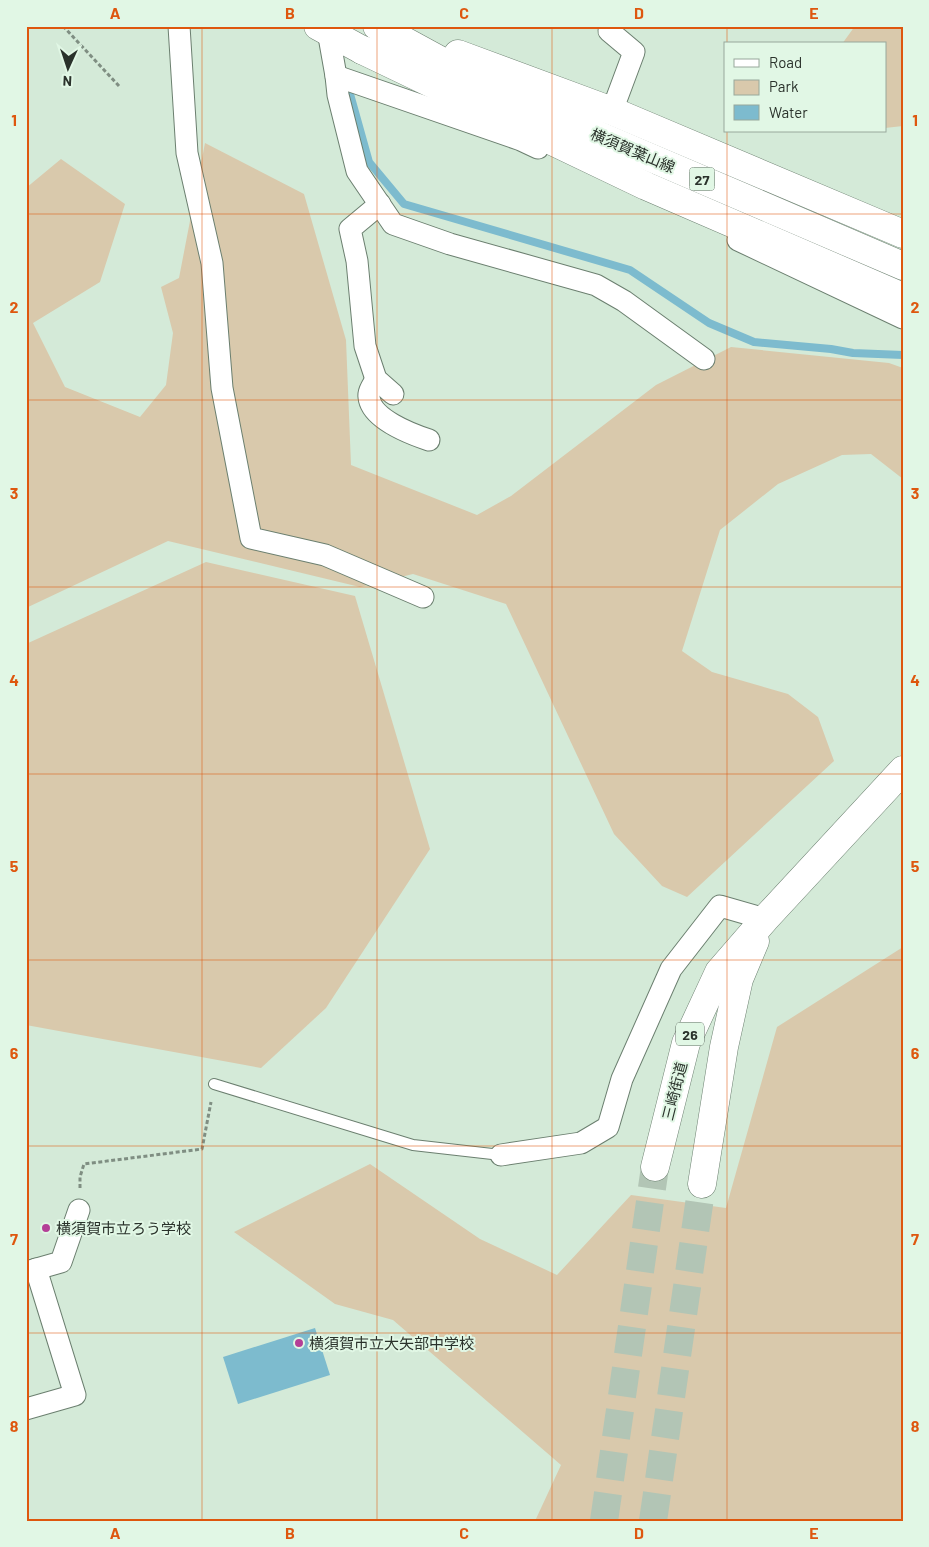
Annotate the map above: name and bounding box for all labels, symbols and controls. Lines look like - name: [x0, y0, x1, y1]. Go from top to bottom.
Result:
- text: A: [110, 3, 121, 22]
- text: B: [285, 3, 295, 22]
- text: C: [459, 3, 469, 22]
- text: D: [634, 3, 644, 22]
- text: E: [809, 3, 819, 22]
- north arrow: [42, 42, 92, 92]
- legend: [724, 42, 886, 132]
- text: Road: [769, 53, 802, 71]
- text: N: [62, 73, 72, 90]
- text: Park: [769, 77, 799, 95]
- text: Water: [769, 103, 808, 121]
- text: 1: [11, 110, 17, 129]
- text: 1: [912, 110, 918, 129]
- street label: 横須賀葉山線: [588, 124, 678, 176]
- road number: 27: [690, 168, 714, 190]
- text: 2: [10, 297, 19, 316]
- text: 2: [911, 297, 920, 316]
- text: 3: [10, 483, 18, 502]
- text: 3: [911, 483, 919, 502]
- text: 4: [9, 670, 19, 689]
- text: 4: [910, 670, 920, 689]
- text: 5: [10, 856, 19, 875]
- text: 5: [911, 856, 920, 875]
- road number: 26: [676, 1022, 704, 1046]
- text: 6: [10, 1043, 19, 1062]
- text: 6: [911, 1043, 920, 1062]
- street label: 三崎街道: [658, 1060, 690, 1122]
- place label: 横須賀市立ろう学校: [56, 1219, 191, 1237]
- marker: 横須賀市立ろう学校: [40, 1222, 52, 1234]
- text: 7: [10, 1229, 18, 1248]
- text: 7: [911, 1229, 919, 1248]
- place label: 横須賀市立大矢部中学校: [309, 1334, 474, 1352]
- marker: 横須賀市立大矢部中学校: [293, 1337, 305, 1349]
- text: 8: [10, 1416, 19, 1435]
- text: 8: [911, 1416, 920, 1435]
- text: A: [110, 1523, 121, 1542]
- text: B: [285, 1523, 295, 1542]
- text: C: [459, 1523, 469, 1542]
- text: D: [634, 1523, 644, 1542]
- text: E: [809, 1523, 819, 1542]

